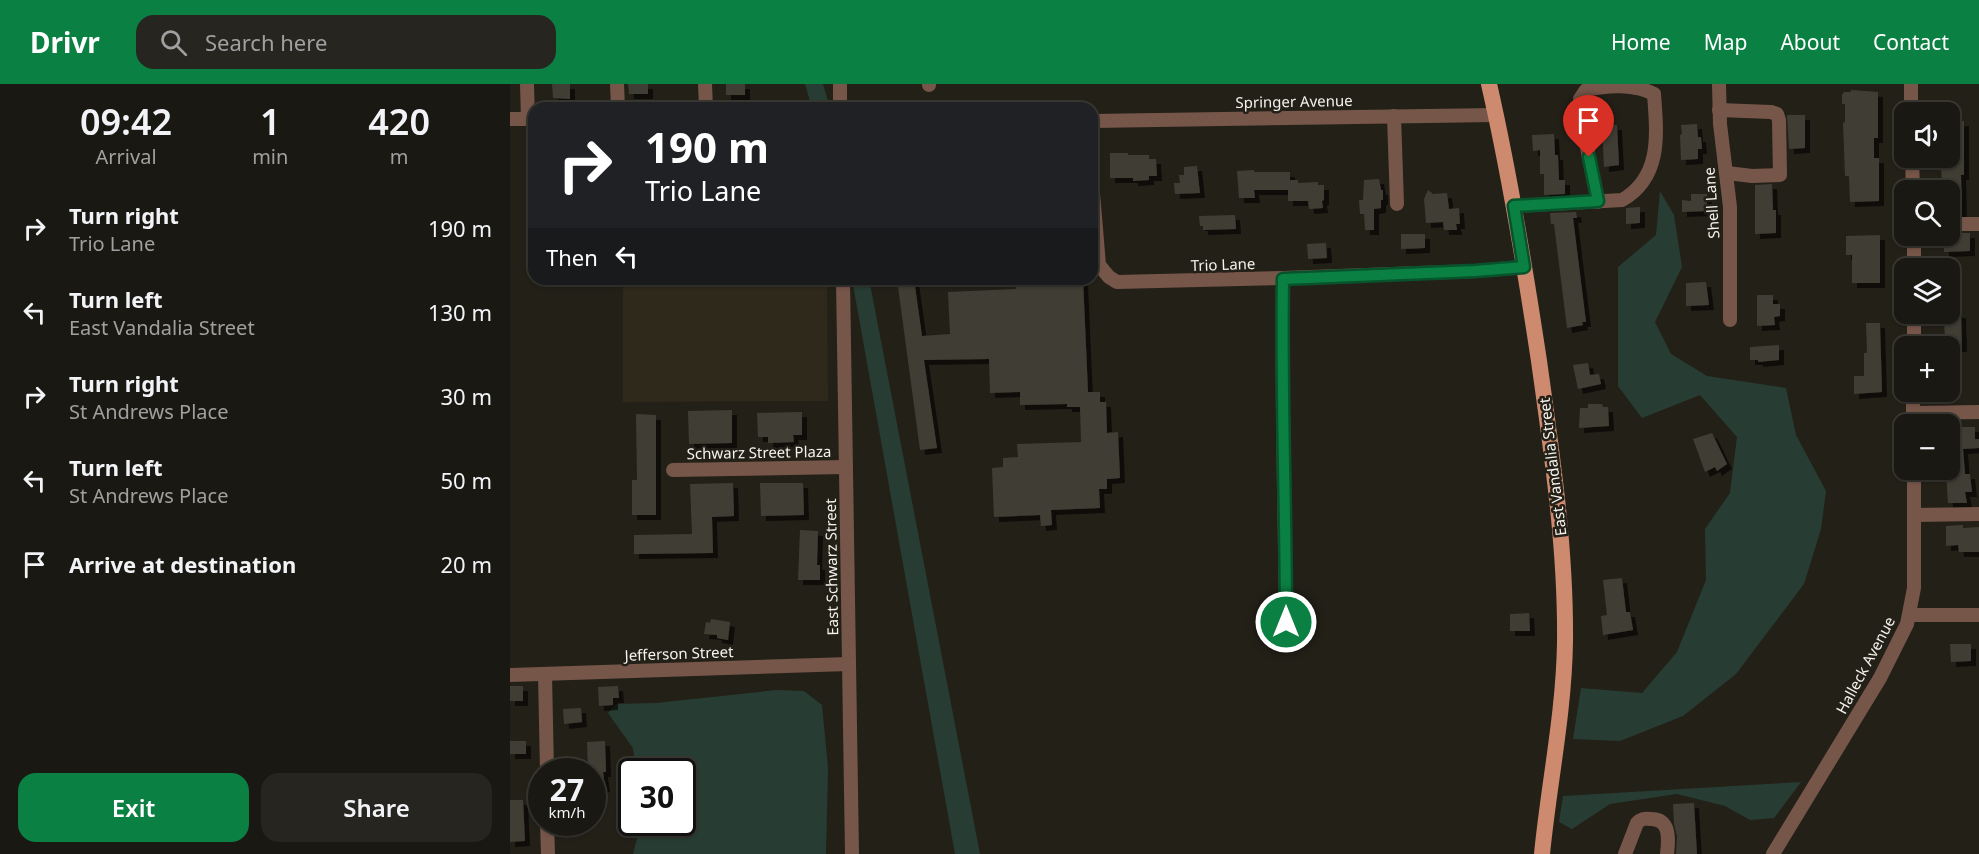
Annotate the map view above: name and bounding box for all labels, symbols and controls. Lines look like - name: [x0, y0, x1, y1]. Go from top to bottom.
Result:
- search box: [136, 15, 556, 69]
- text: Drivr: [30, 23, 100, 61]
- icon: search: [157, 26, 190, 59]
- text: Search here: [205, 27, 327, 57]
- text: Home: [1611, 28, 1671, 56]
- text: Map: [1704, 28, 1747, 56]
- text: About: [1780, 28, 1840, 56]
- text: Contact: [1873, 28, 1949, 56]
- street label: Springer Avenue: [1235, 90, 1353, 112]
- pin: [1563, 95, 1614, 157]
- text: 09:42: [80, 97, 172, 146]
- text: 1: [260, 97, 281, 146]
- text: 420: [368, 97, 430, 146]
- map controls: [1894, 102, 1960, 480]
- button: sound: [1894, 102, 1960, 168]
- icon: arrive: [1572, 104, 1605, 137]
- text: 190 m: [645, 118, 769, 175]
- icon: right: [546, 126, 624, 204]
- text: Arrival: [96, 143, 157, 170]
- text: min: [252, 143, 288, 170]
- text: m: [390, 143, 409, 170]
- street label: Shell Lane: [1699, 167, 1723, 239]
- text: Trio Lane: [645, 172, 761, 209]
- button: search: [1894, 180, 1960, 246]
- text: Turn right: [69, 200, 179, 230]
- icon: right: [18, 212, 51, 245]
- text: 190 m: [428, 213, 492, 243]
- text: Trio Lane: [69, 230, 155, 257]
- icon: left: [610, 240, 643, 273]
- text: Then: [546, 242, 598, 272]
- street label: Trio Lane: [1190, 253, 1256, 275]
- button: layers: [1894, 258, 1960, 324]
- text: Turn left: [69, 284, 163, 314]
- icon: left: [18, 296, 51, 329]
- text: 130 m: [428, 297, 492, 327]
- text: East Vandalia Street: [69, 314, 255, 341]
- button: +: [1894, 336, 1960, 402]
- text: Turn right: [69, 368, 179, 398]
- icon: right: [18, 380, 51, 413]
- text: 30 m: [441, 381, 492, 411]
- street label: East Vandalia Street: [1534, 396, 1570, 537]
- text: St Andrews Place: [69, 398, 228, 425]
- button: −: [1894, 414, 1960, 480]
- street label: Schwarz Street Plaza: [687, 441, 831, 463]
- text: Turn left: [69, 452, 163, 482]
- icon: left: [18, 464, 51, 497]
- text: 50 m: [441, 465, 492, 495]
- text: St Andrews Place: [69, 482, 228, 509]
- street label: East Schwarz Street: [820, 498, 842, 636]
- icon: arrive: [18, 548, 51, 581]
- text: Arrive at destination: [69, 549, 296, 579]
- text: 20 m: [441, 549, 492, 579]
- position arrow: [1254, 590, 1318, 654]
- street label: Halleck Avenue: [1831, 613, 1899, 717]
- street label: Jefferson Street: [622, 641, 734, 665]
- speed limit sign: 30: [618, 758, 696, 836]
- text: 27: [550, 769, 584, 810]
- button: Exit: [18, 773, 249, 842]
- button: Share: [261, 773, 492, 842]
- text: km/h: [549, 802, 585, 822]

